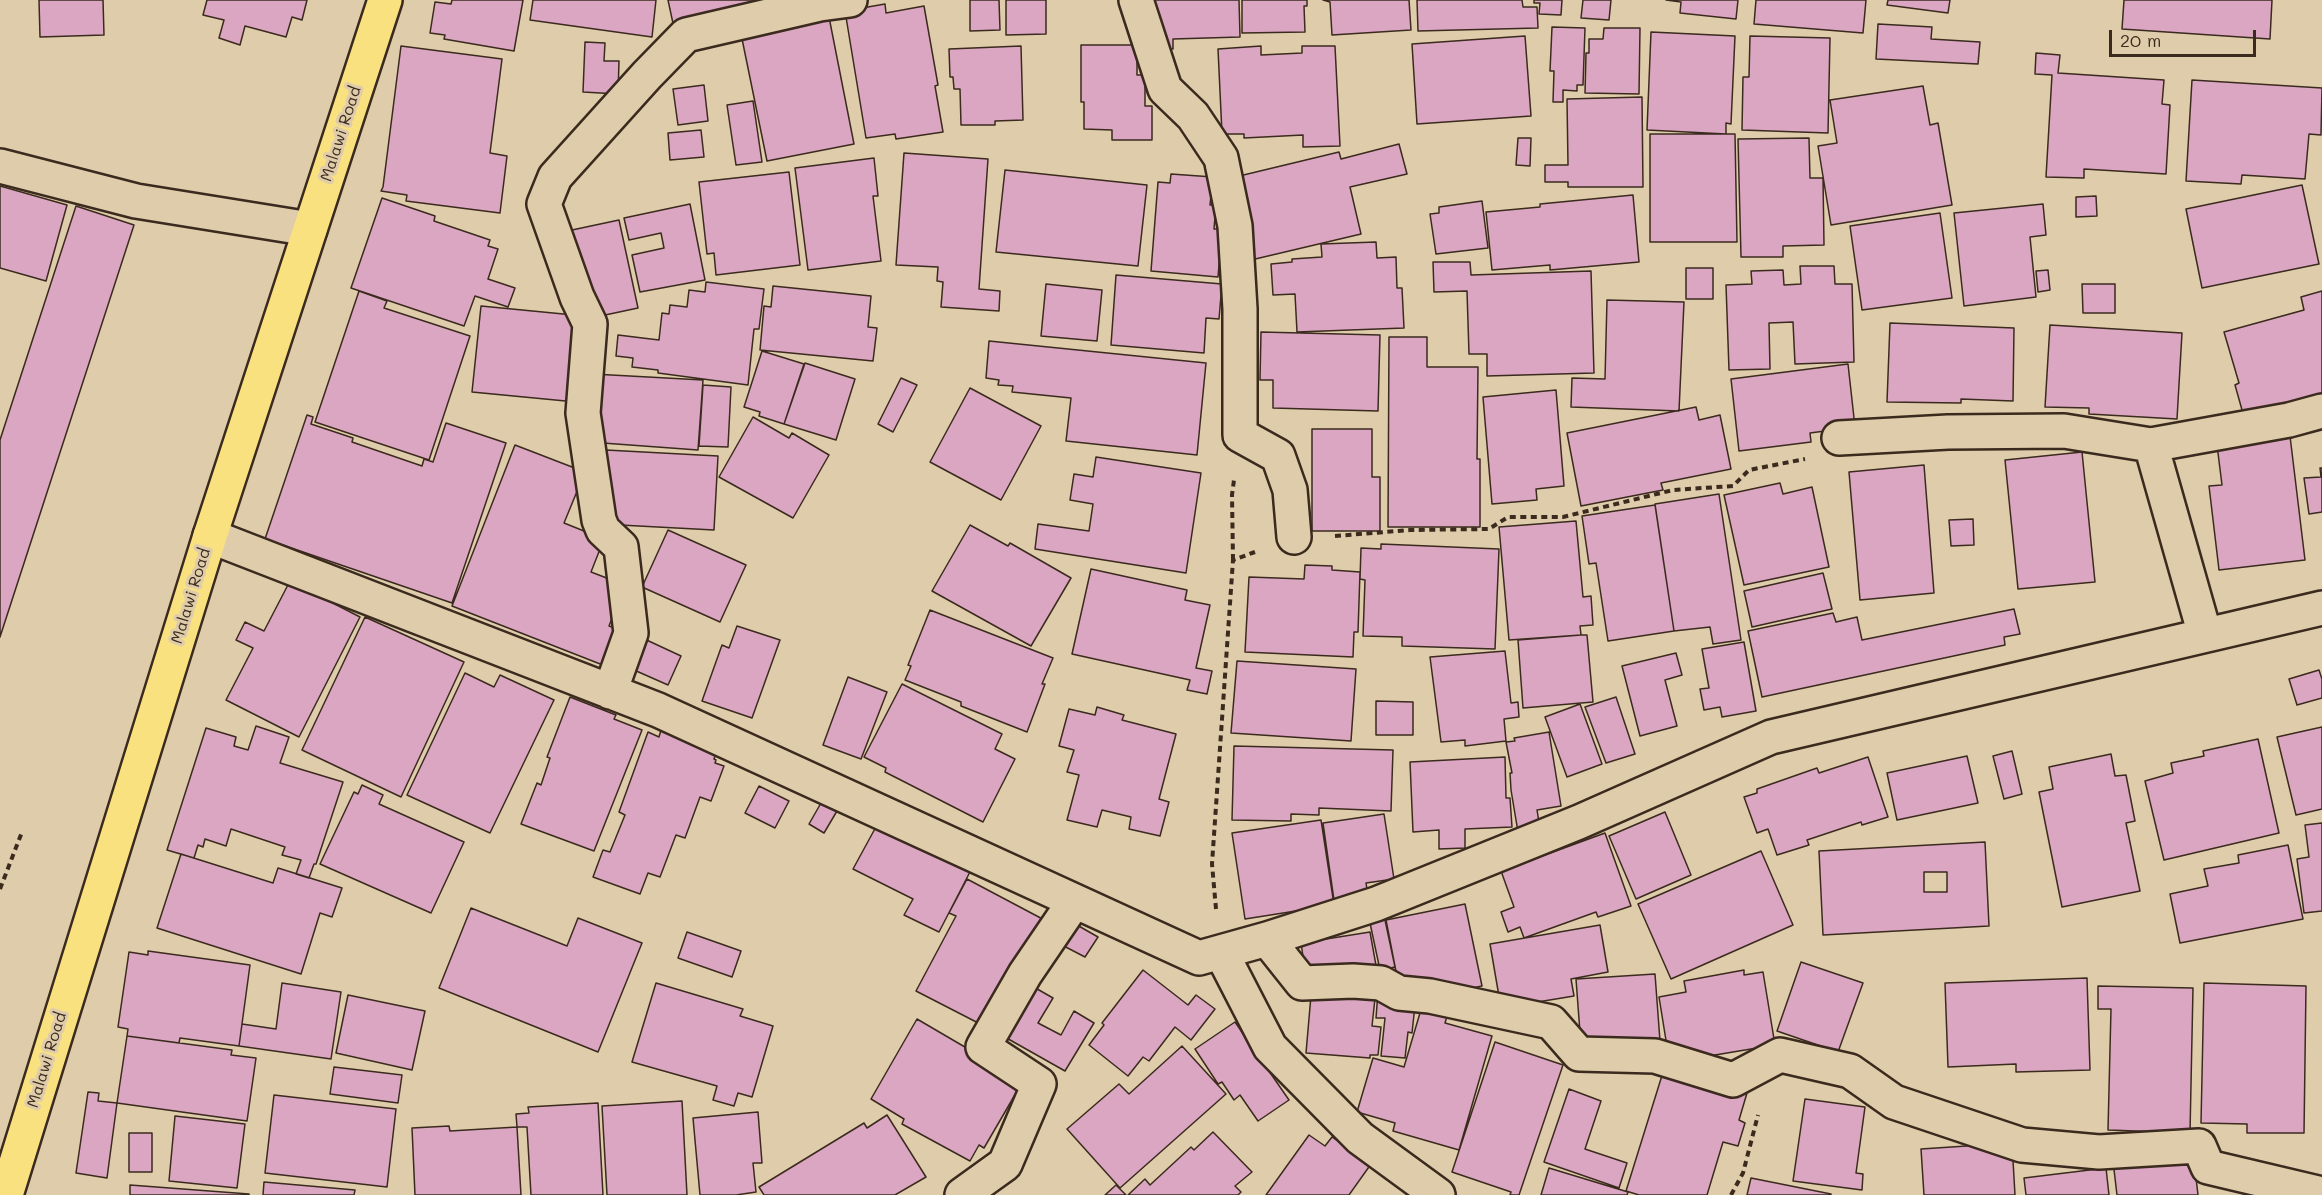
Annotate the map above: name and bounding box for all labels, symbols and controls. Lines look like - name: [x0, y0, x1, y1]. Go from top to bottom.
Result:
- scale bar: [2112, 18, 2259, 56]
- text: 20 m: [2120, 28, 2161, 52]
- street label: Malawi Road: [317, 84, 365, 184]
- street label: Malawi Road: [167, 546, 215, 646]
- street label: Malawi Road: [23, 1010, 71, 1110]

